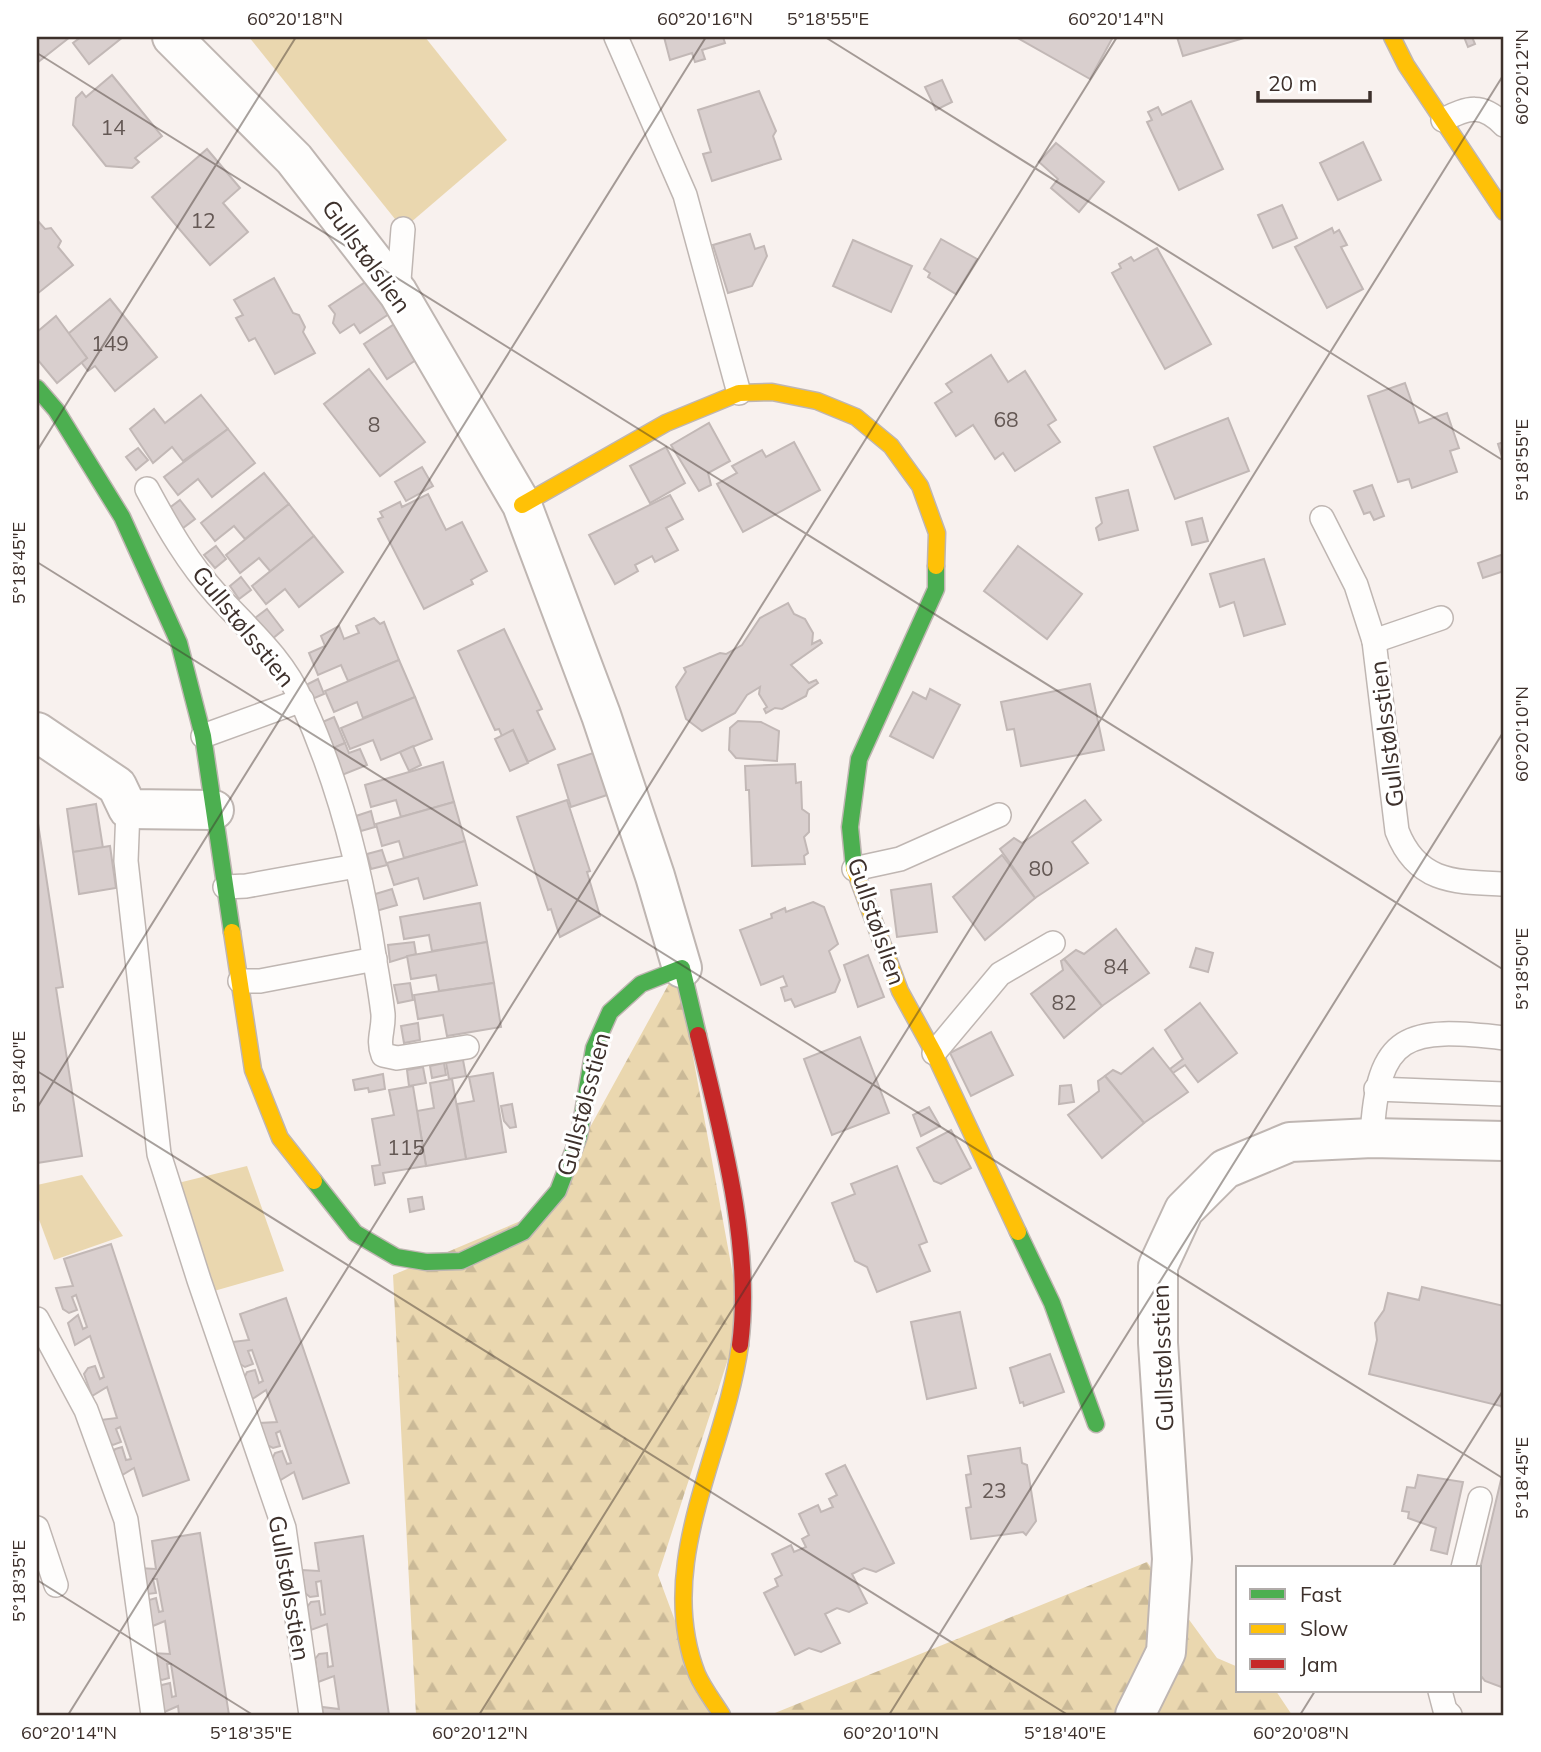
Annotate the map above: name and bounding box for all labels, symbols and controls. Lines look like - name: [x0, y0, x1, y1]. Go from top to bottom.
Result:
- text: 60°20'18"N: [247, 7, 343, 30]
- text: 60°20'16"N: [657, 7, 753, 30]
- text: 5°18'55"E: [787, 7, 869, 30]
- text: 60°20'14"N: [1068, 7, 1164, 30]
- text: 60°20'12"N: [1510, 29, 1533, 125]
- scale bar: [1258, 60, 1370, 104]
- text: 20 m: [1268, 70, 1317, 96]
- house number: 14: [100, 114, 126, 140]
- street label: Gullstølslien: [316, 193, 418, 319]
- house number: 12: [190, 207, 216, 233]
- house number: 149: [91, 330, 129, 356]
- house number: 68: [993, 406, 1019, 432]
- house number: 8: [368, 411, 380, 437]
- text: 5°18'55"E: [1510, 419, 1533, 501]
- text: 5°18'45"E: [7, 522, 30, 604]
- street label: Gullstølsstien: [186, 559, 302, 693]
- street label: Gullstølsstien: [1362, 659, 1410, 809]
- text: 60°20'10"N: [1510, 686, 1533, 782]
- street label: Gullstølslien: [841, 853, 913, 989]
- house number: 80: [1028, 855, 1054, 881]
- text: 5°18'50"E: [1510, 928, 1533, 1010]
- house number: 84: [1103, 953, 1129, 979]
- house number: 82: [1051, 989, 1077, 1015]
- street label: Gullstølsstien: [549, 1029, 617, 1179]
- text: 5°18'40"E: [7, 1031, 30, 1113]
- house number: 115: [387, 1134, 425, 1160]
- street label: Gullstølsstien: [1144, 1284, 1180, 1432]
- text: 5°18'45"E: [1510, 1437, 1533, 1519]
- house number: 23: [981, 1477, 1007, 1503]
- street label: Gullstølsstien: [262, 1513, 318, 1663]
- text: 5°18'35"E: [7, 1540, 30, 1622]
- legend: [1236, 1566, 1482, 1692]
- text: Fast: [1300, 1581, 1342, 1607]
- text: Slow: [1300, 1615, 1348, 1641]
- text: Jam: [1300, 1651, 1338, 1677]
- text: 60°20'14"N: [21, 1721, 117, 1744]
- text: 5°18'35"E: [210, 1721, 292, 1744]
- text: 60°20'12"N: [432, 1721, 528, 1744]
- text: 60°20'10"N: [843, 1721, 939, 1744]
- text: 5°18'40"E: [1024, 1721, 1106, 1744]
- text: 60°20'08"N: [1253, 1721, 1349, 1744]

